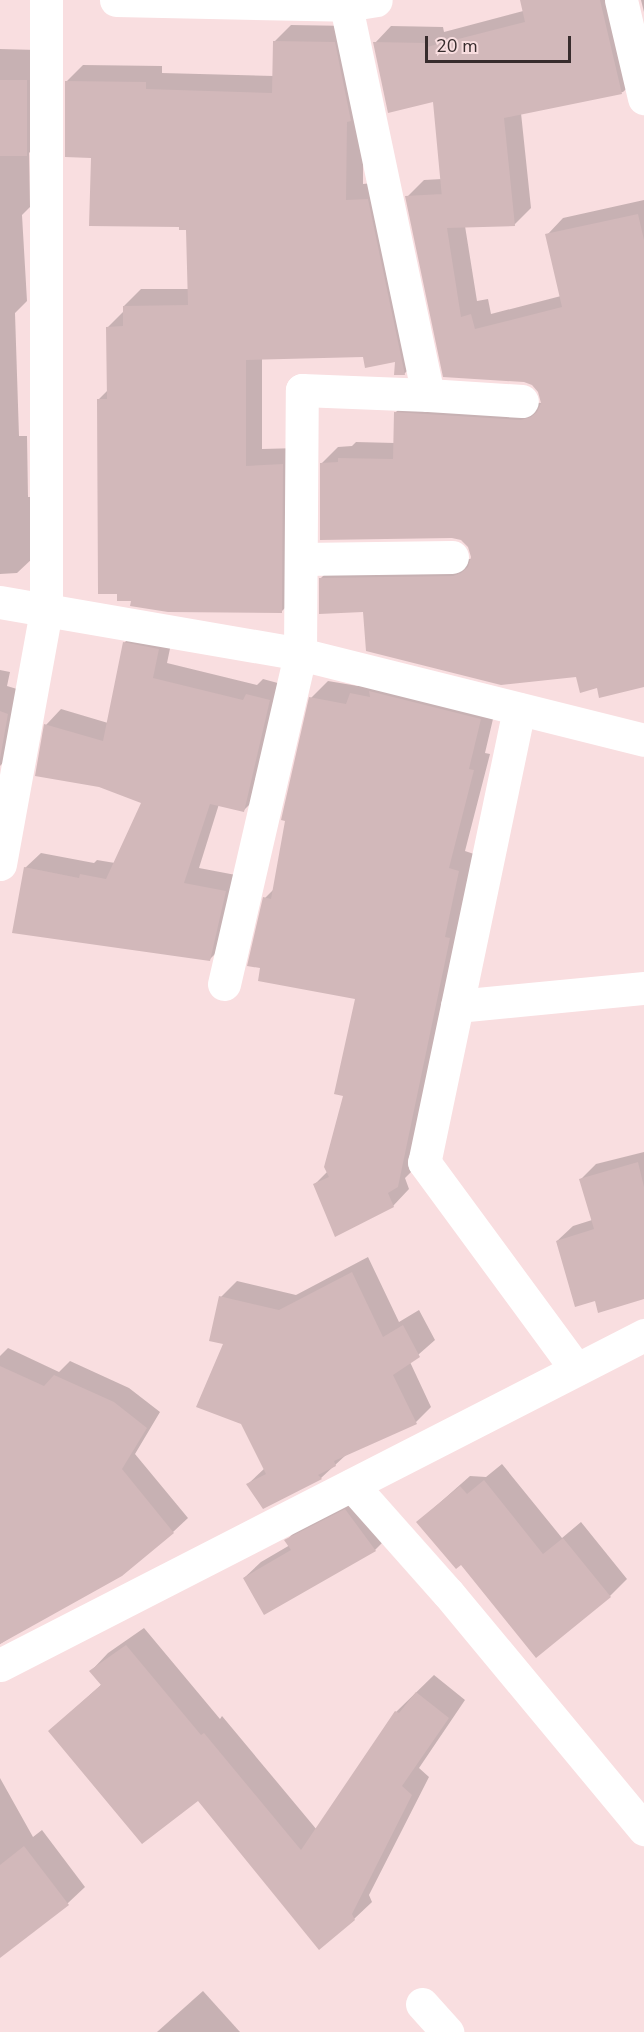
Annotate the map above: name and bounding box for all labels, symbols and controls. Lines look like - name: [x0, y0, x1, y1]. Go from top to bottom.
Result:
- scale bar: [428, 24, 574, 62]
- text: 20 m: [436, 34, 478, 58]

